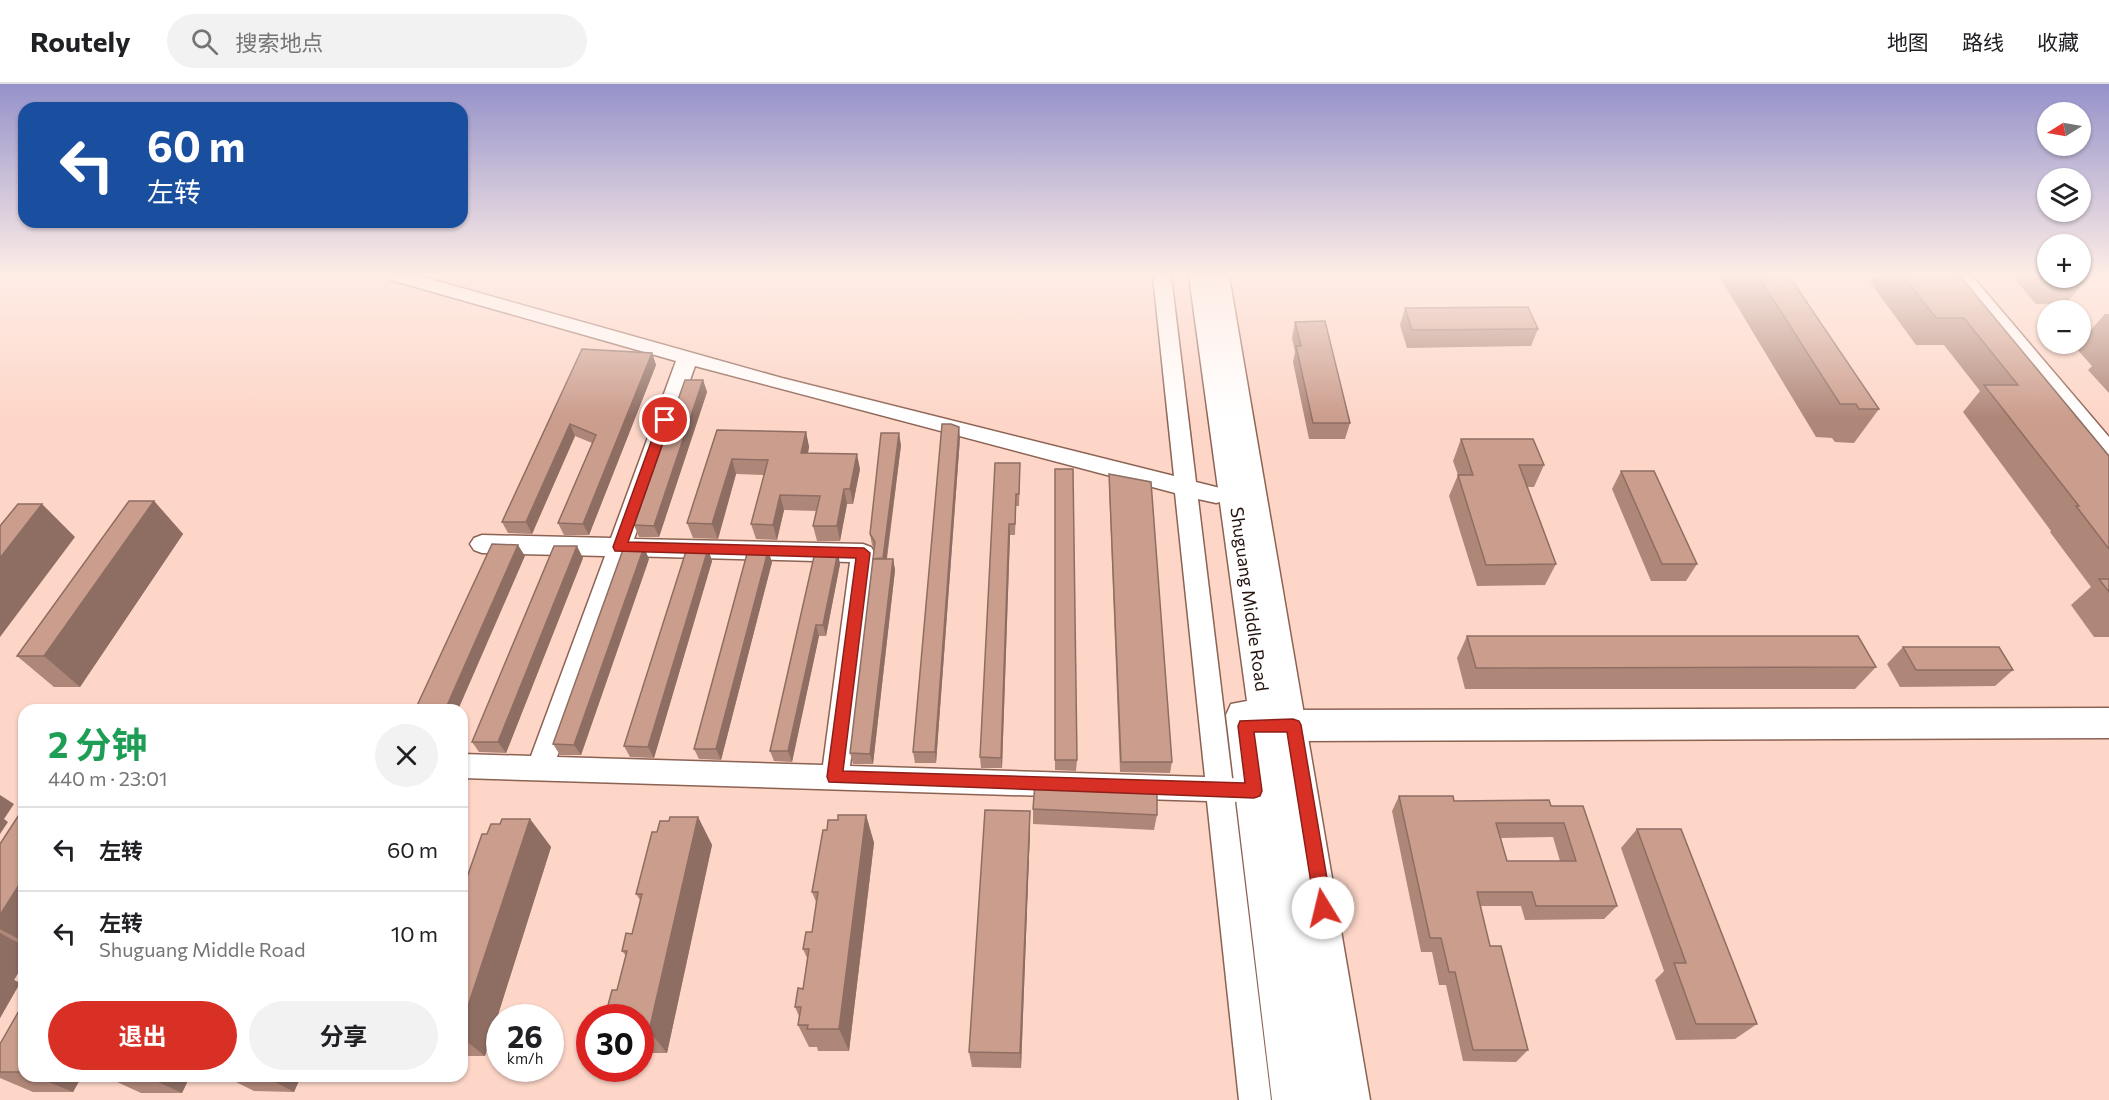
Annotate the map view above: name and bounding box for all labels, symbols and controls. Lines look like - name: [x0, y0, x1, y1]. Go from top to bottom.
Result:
- search box: [167, 14, 587, 68]
- text: Routely: [30, 24, 131, 58]
- icon: search: [188, 25, 221, 58]
- text: 搜索地点: [236, 29, 324, 56]
- text: 地图: [1887, 29, 1929, 54]
- text: 路线: [1962, 29, 2004, 54]
- text: 收藏: [2037, 29, 2079, 54]
- north arrow: [2037, 102, 2091, 156]
- map controls: [2037, 102, 2091, 354]
- text: 60 m: [147, 119, 246, 171]
- icon: left: [48, 126, 126, 204]
- button: layers: [2037, 168, 2091, 222]
- text: 左转: [147, 175, 201, 208]
- button: +: [2037, 234, 2091, 288]
- button: −: [2037, 300, 2091, 354]
- pin: [639, 394, 690, 445]
- icon: arrive: [648, 403, 681, 436]
- street label: Shuguang Middle Road: [1226, 505, 1274, 693]
- text: 2 分钟: [48, 721, 147, 765]
- button: close: [375, 724, 438, 787]
- text: 440 m · 23:01: [48, 766, 168, 790]
- icon: left: [48, 833, 81, 866]
- text: 60 m: [387, 836, 438, 863]
- text: 左转: [99, 837, 143, 864]
- position arrow: [1291, 876, 1355, 940]
- text: 左转: [99, 909, 143, 936]
- icon: left: [48, 917, 81, 950]
- text: 10 m: [391, 920, 438, 947]
- text: Shuguang Middle Road: [99, 937, 306, 961]
- button: 退出: [48, 1001, 237, 1070]
- button: 分享: [249, 1001, 438, 1070]
- speed limit sign: 30: [576, 1004, 654, 1082]
- text: 26: [507, 1017, 543, 1054]
- text: km/h: [507, 1049, 543, 1067]

